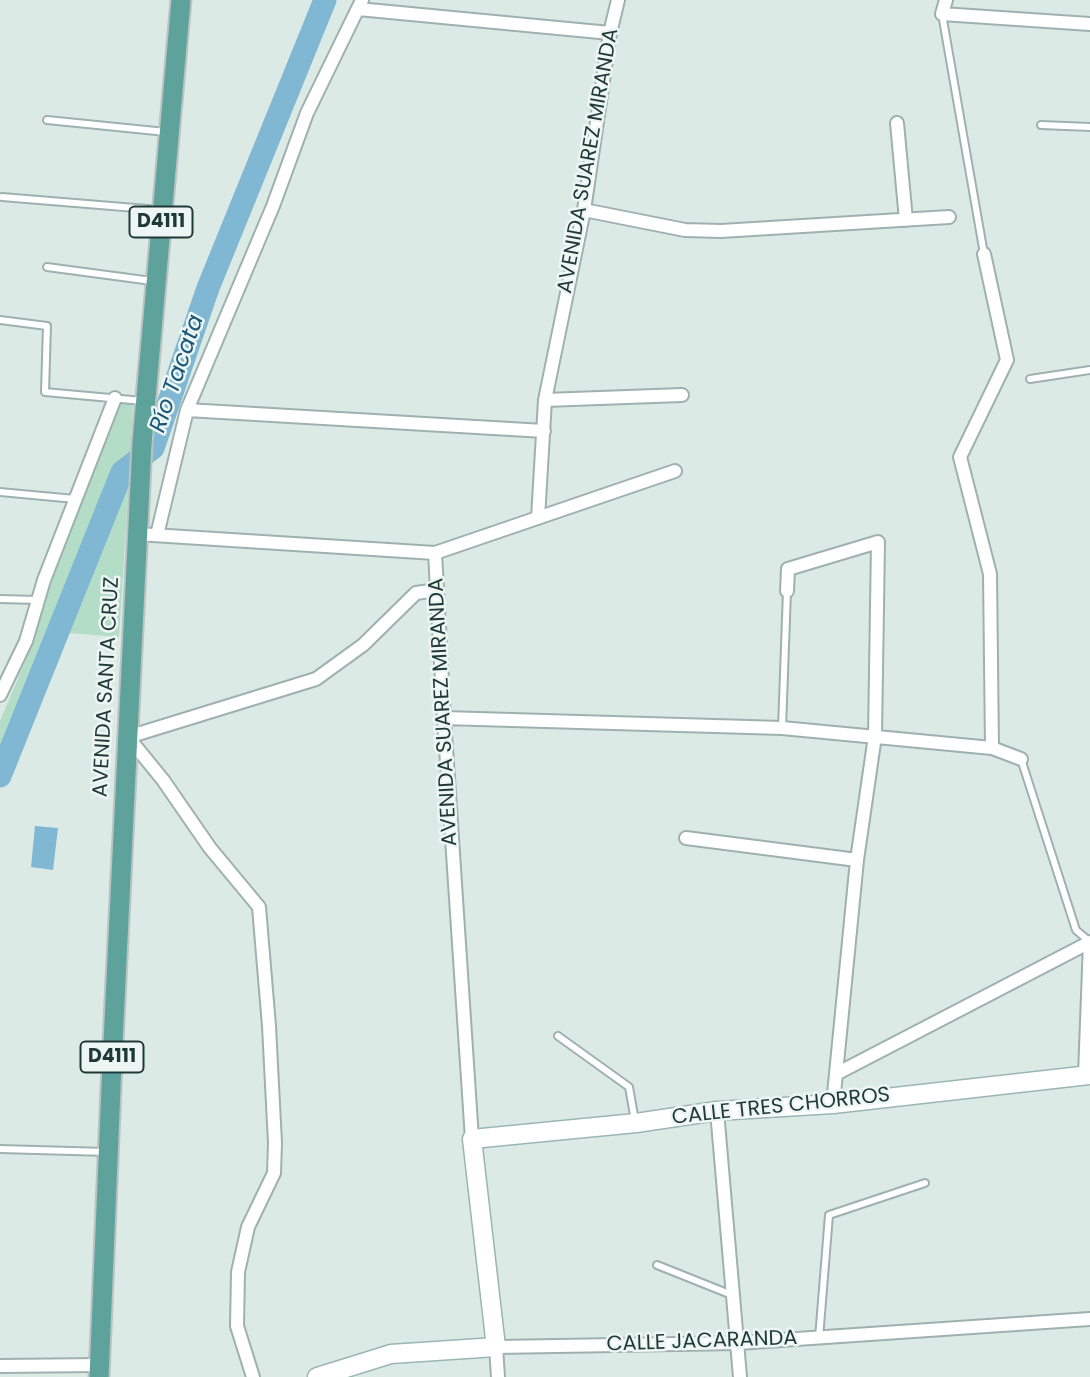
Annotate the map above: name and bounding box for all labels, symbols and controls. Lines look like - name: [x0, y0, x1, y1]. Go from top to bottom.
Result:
- street label: AVENIDA SUAREZ MIRANDA: [553, 26, 625, 296]
- road number: D4111: [130, 206, 192, 238]
- water label: Río Tacata: [145, 312, 211, 436]
- street label: AVENIDA SANTA CRUZ: [89, 576, 125, 798]
- street label: AVENIDA SUAREZ MIRANDA: [424, 577, 464, 847]
- road number: D4111: [80, 1042, 144, 1072]
- street label: CALLE TRES CHORROS: [671, 1083, 891, 1131]
- street label: CALLE JACARANDA: [606, 1326, 798, 1358]

